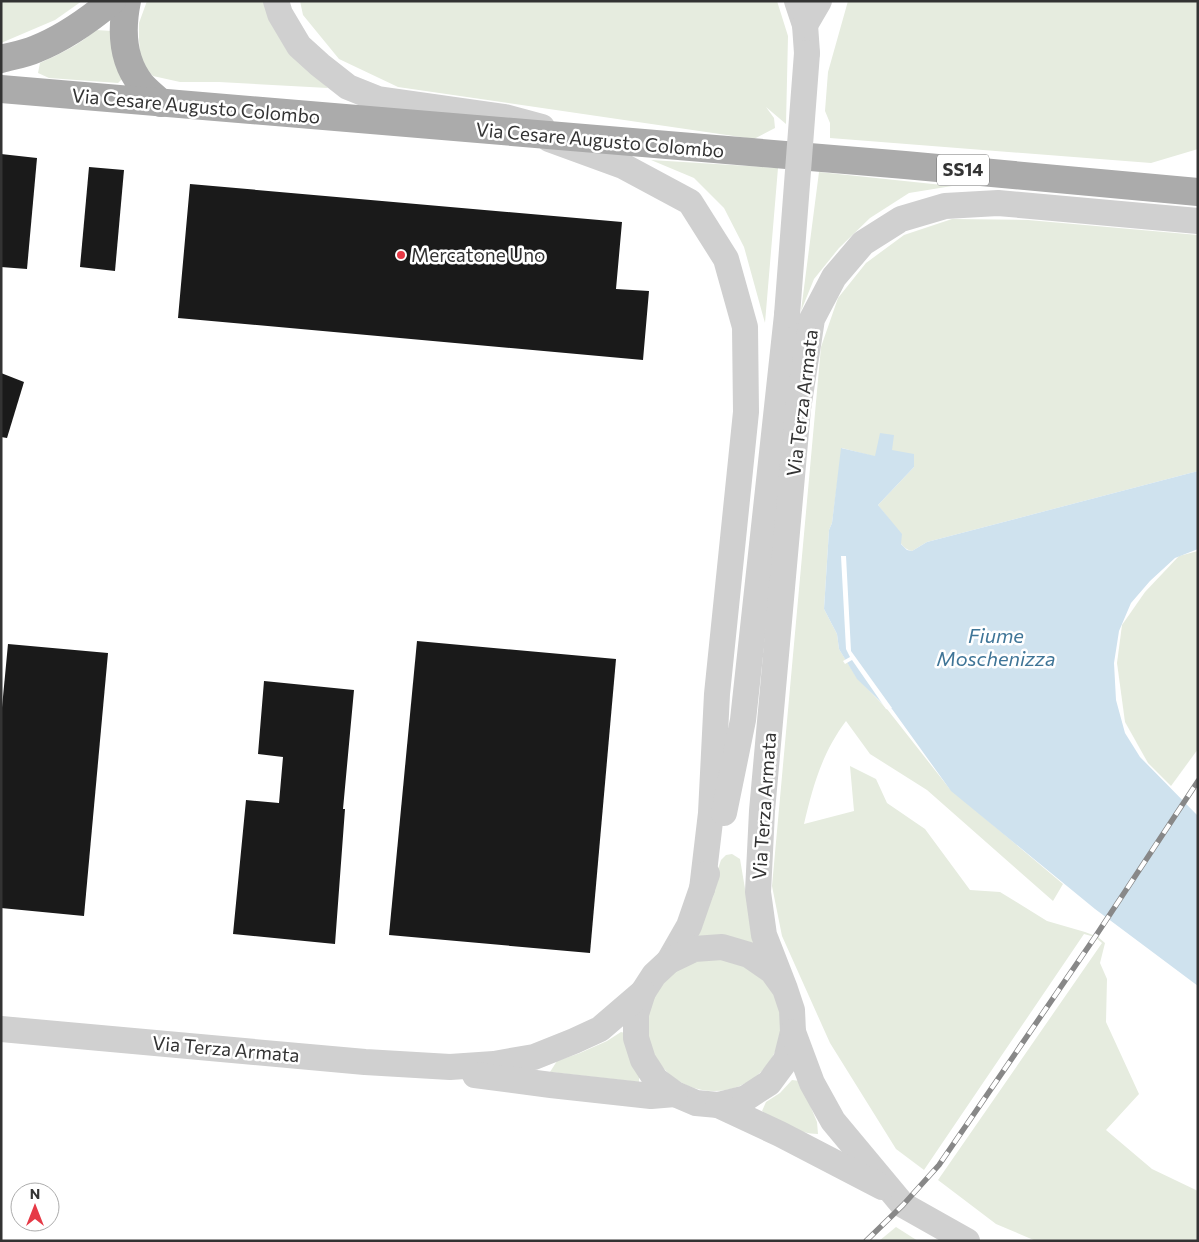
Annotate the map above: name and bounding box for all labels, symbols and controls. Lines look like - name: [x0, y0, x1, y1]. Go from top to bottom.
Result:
- street label: Via Cesare Augusto Colombo: [71, 83, 321, 128]
- street label: Via Cesare Augusto Colombo: [475, 117, 725, 162]
- road number: SS14: [937, 154, 989, 186]
- place label: Mercatone Uno: [411, 243, 545, 266]
- marker: Mercatone Uno: [395, 249, 407, 261]
- street label: Via Terza Armata: [781, 328, 822, 478]
- water label: Fiume Moschenizza: [937, 623, 1055, 670]
- street label: Via Terza Armata: [747, 731, 780, 880]
- street label: Via Terza Armata: [151, 1031, 301, 1066]
- north arrow: [10, 1182, 60, 1232]
- text: N: [30, 1185, 40, 1202]

